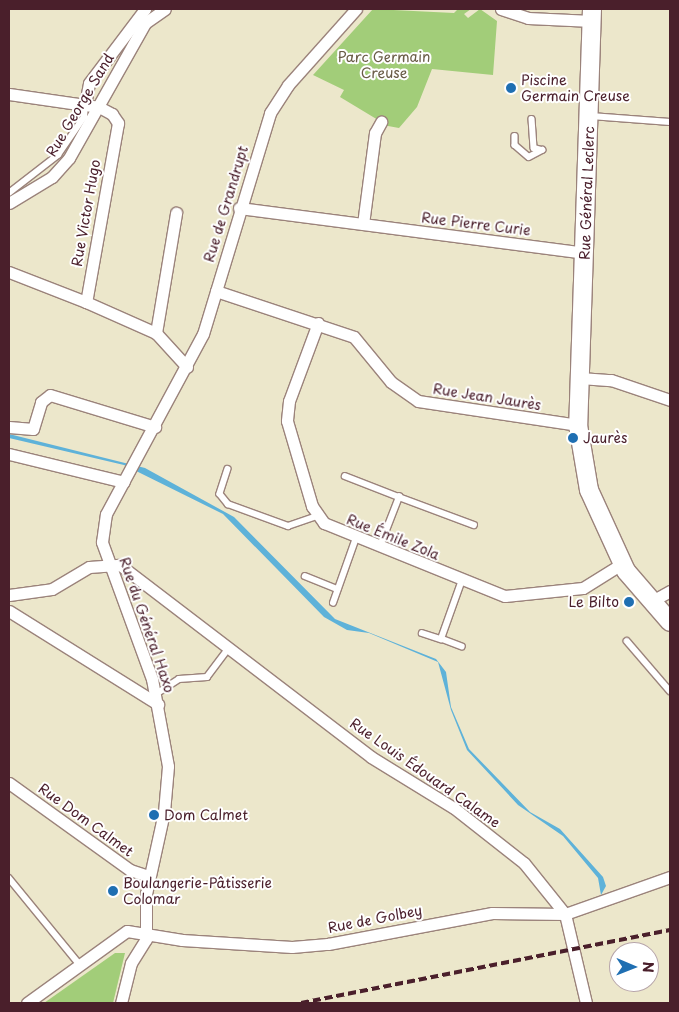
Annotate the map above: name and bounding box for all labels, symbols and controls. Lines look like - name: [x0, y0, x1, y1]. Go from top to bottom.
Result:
- park label: Parc Germain Creuse: [337, 49, 431, 82]
- street label: Rue George Sand: [42, 50, 118, 160]
- place label: Piscine Germain Creuse: [521, 72, 631, 104]
- marker: Piscine Germain Creuse: [505, 82, 517, 94]
- street label: Rue Général Leclerc: [576, 125, 598, 261]
- street label: Rue de Grandrupt: [200, 143, 252, 265]
- street label: Rue Victor Hugo: [68, 157, 104, 269]
- street label: Rue Pierre Curie: [420, 209, 532, 239]
- street label: Rue Jean Jaurès: [431, 380, 543, 414]
- place label: Jaurès: [583, 430, 627, 446]
- marker: Jaurès: [567, 432, 579, 444]
- street label: Rue Émile Zola: [343, 510, 443, 564]
- street label: Rue du Général Haxo: [116, 554, 178, 696]
- place label: Le Bilto: [568, 594, 619, 610]
- marker: Le Bilto: [623, 596, 635, 608]
- street label: Rue Louis Édouard Calame: [346, 714, 504, 832]
- street label: Rue Dom Calmet: [35, 780, 137, 860]
- place label: Dom Calmet: [164, 807, 248, 823]
- marker: Dom Calmet: [148, 809, 160, 821]
- place label: Boulangerie-Pâtisserie Colomar: [123, 875, 272, 908]
- marker: Boulangerie-Pâtisserie Colomar: [107, 885, 119, 897]
- street label: Rue de Golbey: [326, 901, 424, 937]
- north arrow: [609, 942, 659, 992]
- text: N: [638, 962, 659, 973]

